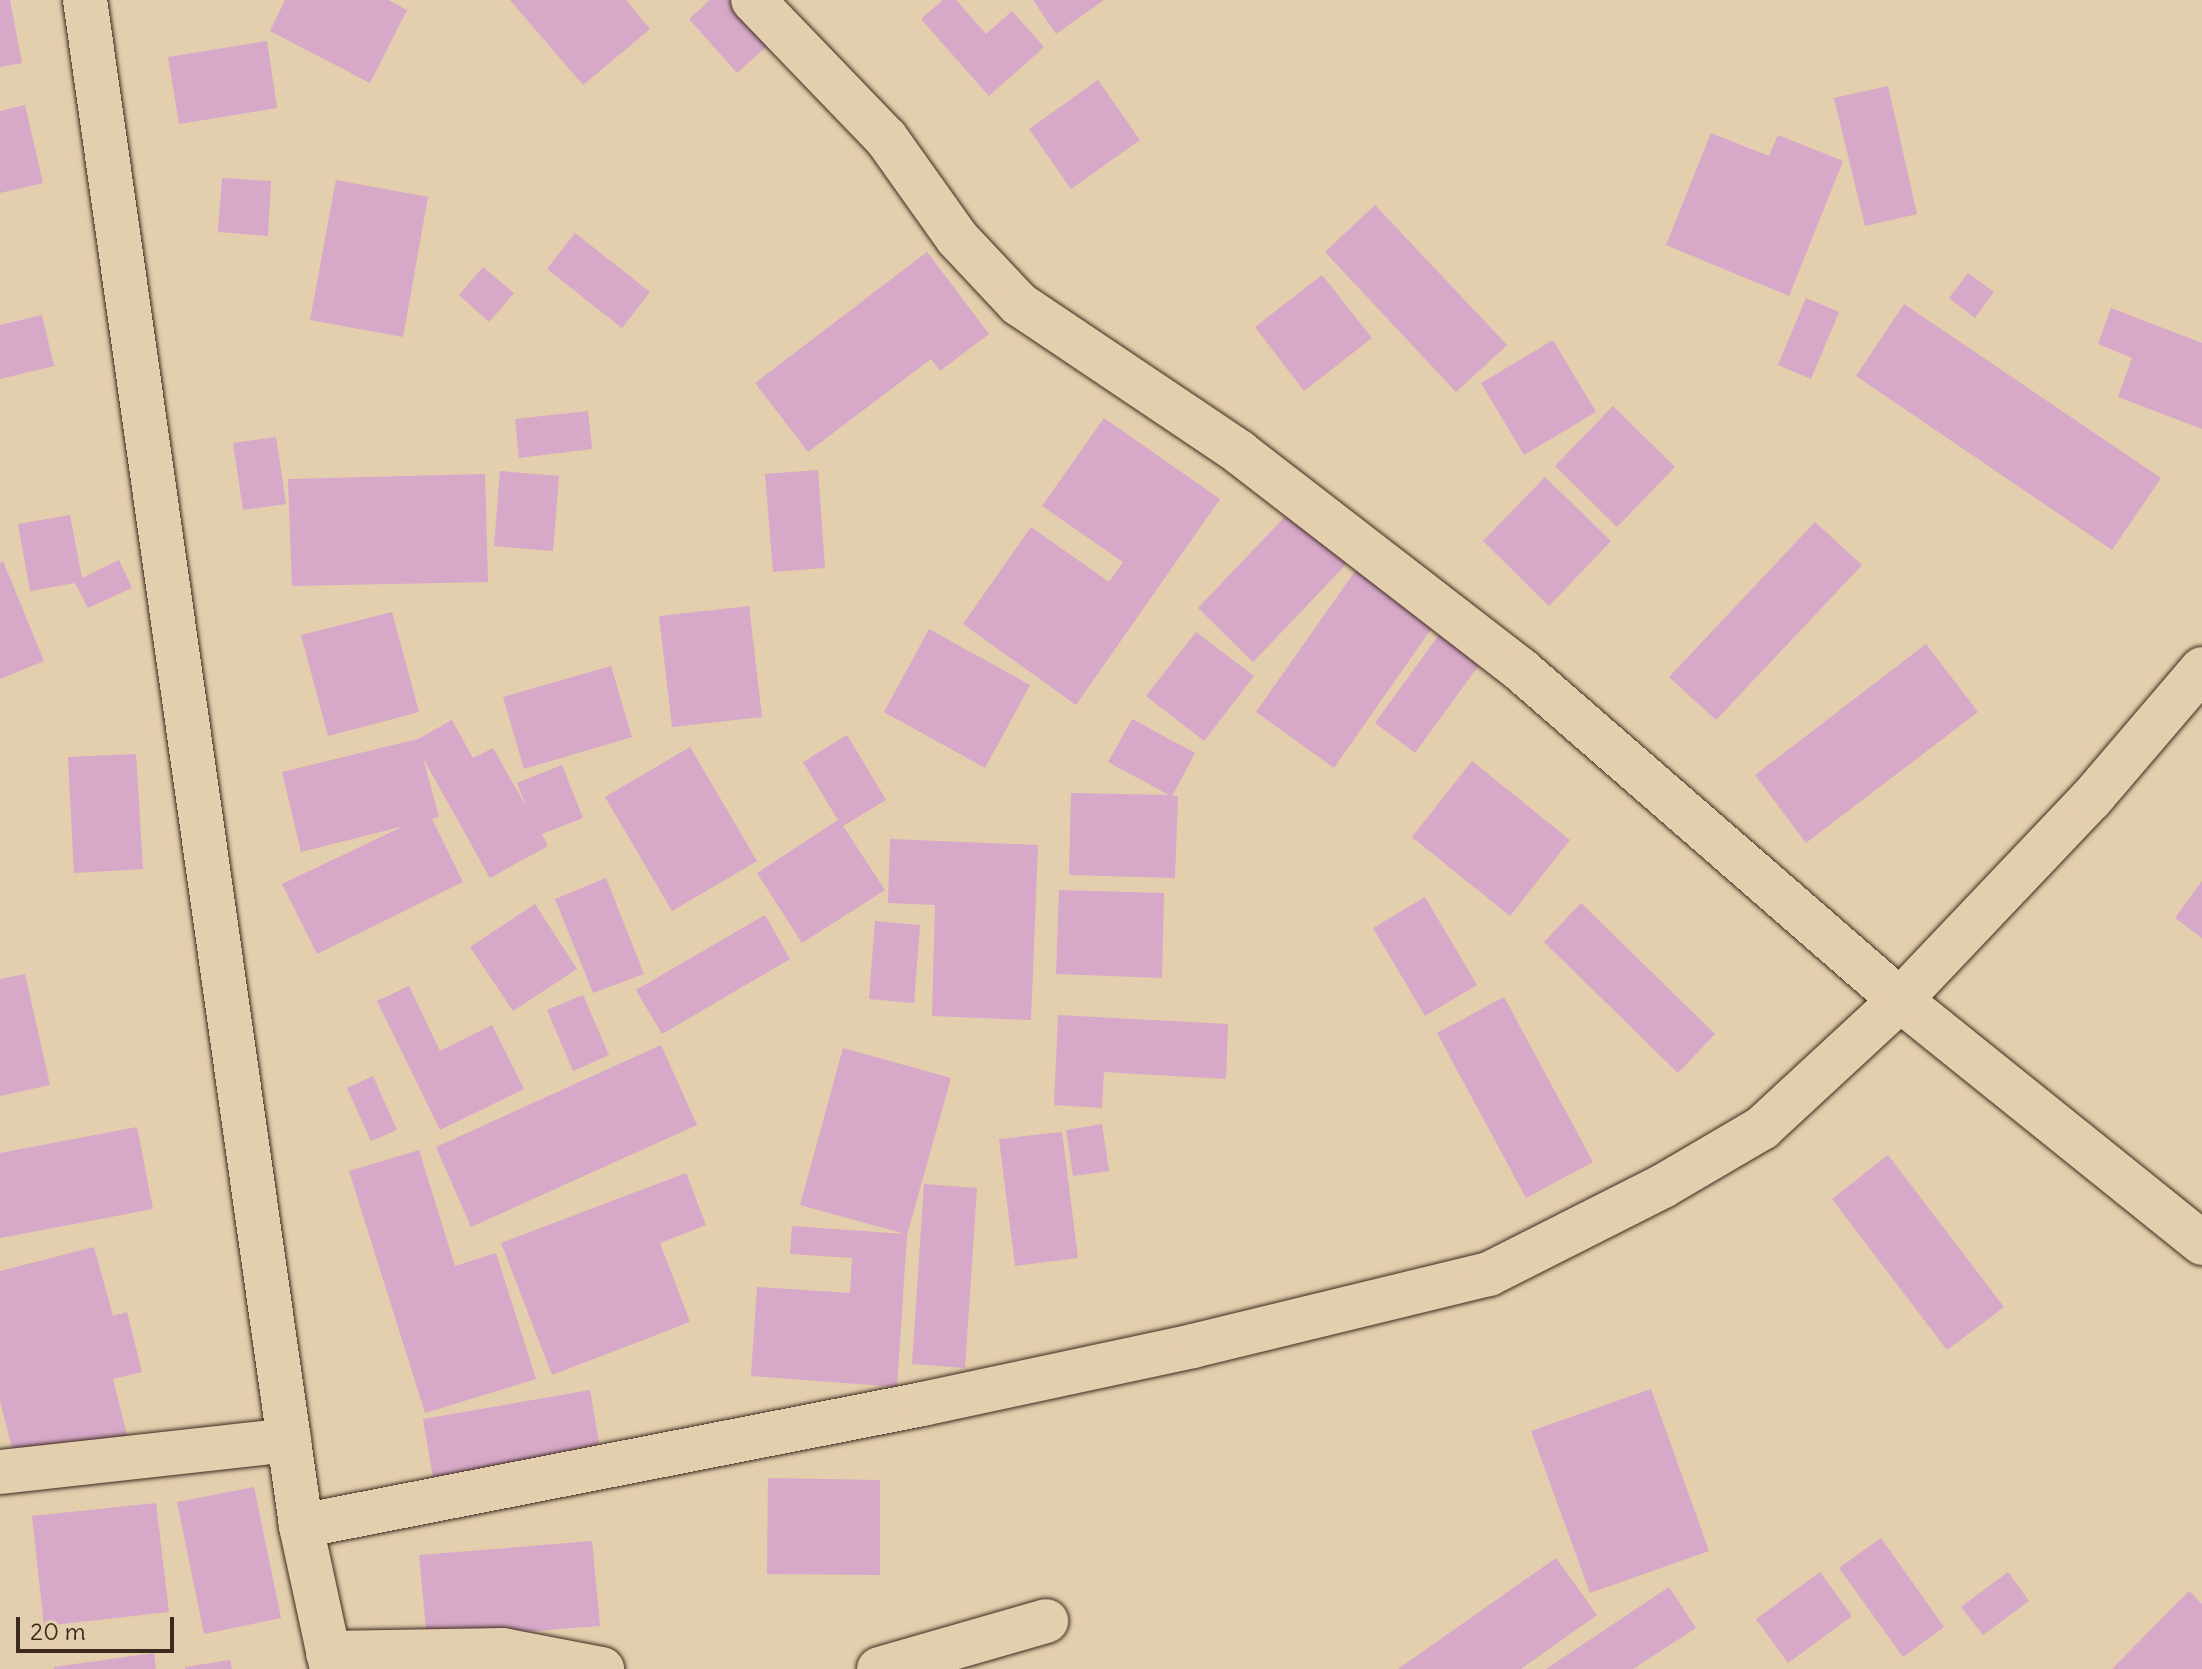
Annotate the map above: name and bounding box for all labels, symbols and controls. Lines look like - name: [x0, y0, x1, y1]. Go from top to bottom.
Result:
- scale bar: [20, 1601, 178, 1651]
- text: 20 m: [30, 1616, 86, 1646]

